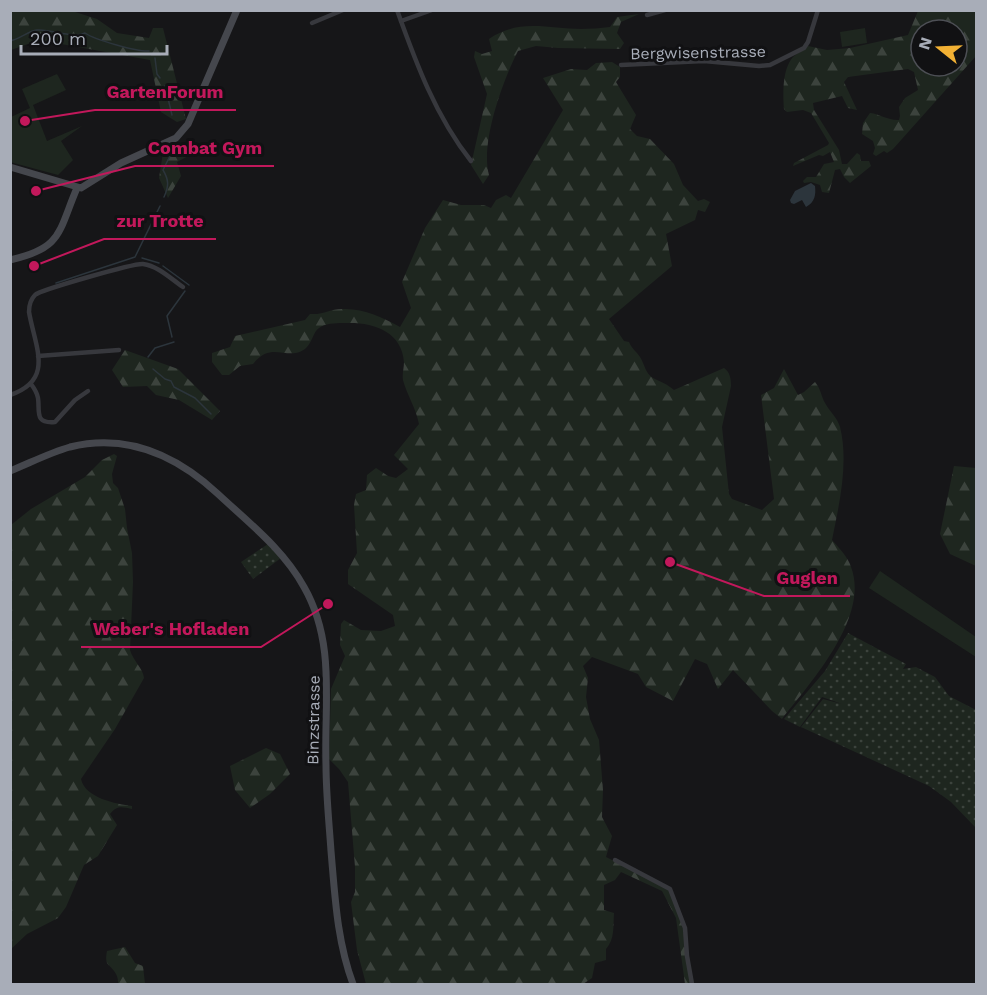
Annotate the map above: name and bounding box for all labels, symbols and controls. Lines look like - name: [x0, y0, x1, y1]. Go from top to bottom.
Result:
- scale bar: [21, 18, 166, 56]
- north arrow: [909, 18, 969, 78]
- text: 200 m: [30, 28, 86, 49]
- text: N: [914, 35, 936, 52]
- street label: Bergwisenstrasse: [630, 42, 766, 63]
- callout: GartenForum: [95, 74, 236, 110]
- text: GartenForum: [106, 81, 224, 102]
- callout: Combat Gym: [135, 130, 274, 166]
- text: Combat Gym: [148, 137, 262, 158]
- callout: zur Trotte: [104, 203, 216, 239]
- text: zur Trotte: [116, 210, 204, 231]
- callout: Guglen: [764, 560, 850, 596]
- text: Guglen: [776, 567, 838, 588]
- callout: Weber's Hofladen: [81, 611, 261, 647]
- text: Weber's Hofladen: [93, 618, 249, 639]
- street label: Binzstrasse: [303, 675, 324, 765]

